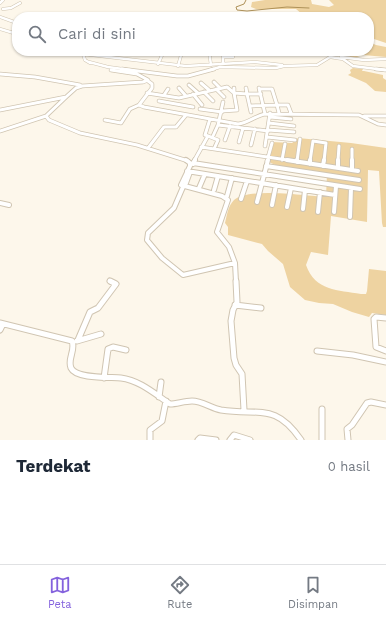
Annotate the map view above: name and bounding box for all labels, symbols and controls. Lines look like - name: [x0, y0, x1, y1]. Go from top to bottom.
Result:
- search box: [12, 12, 374, 56]
- icon: search: [26, 23, 48, 45]
- text: Cari di sini: [58, 25, 136, 43]
- text: Terdekat: [16, 456, 91, 476]
- text: 0 hasil: [328, 459, 370, 474]
- tab: Peta: [48, 574, 72, 611]
- tab: Rute: [167, 574, 192, 611]
- tab: Disimpan: [288, 574, 338, 611]

